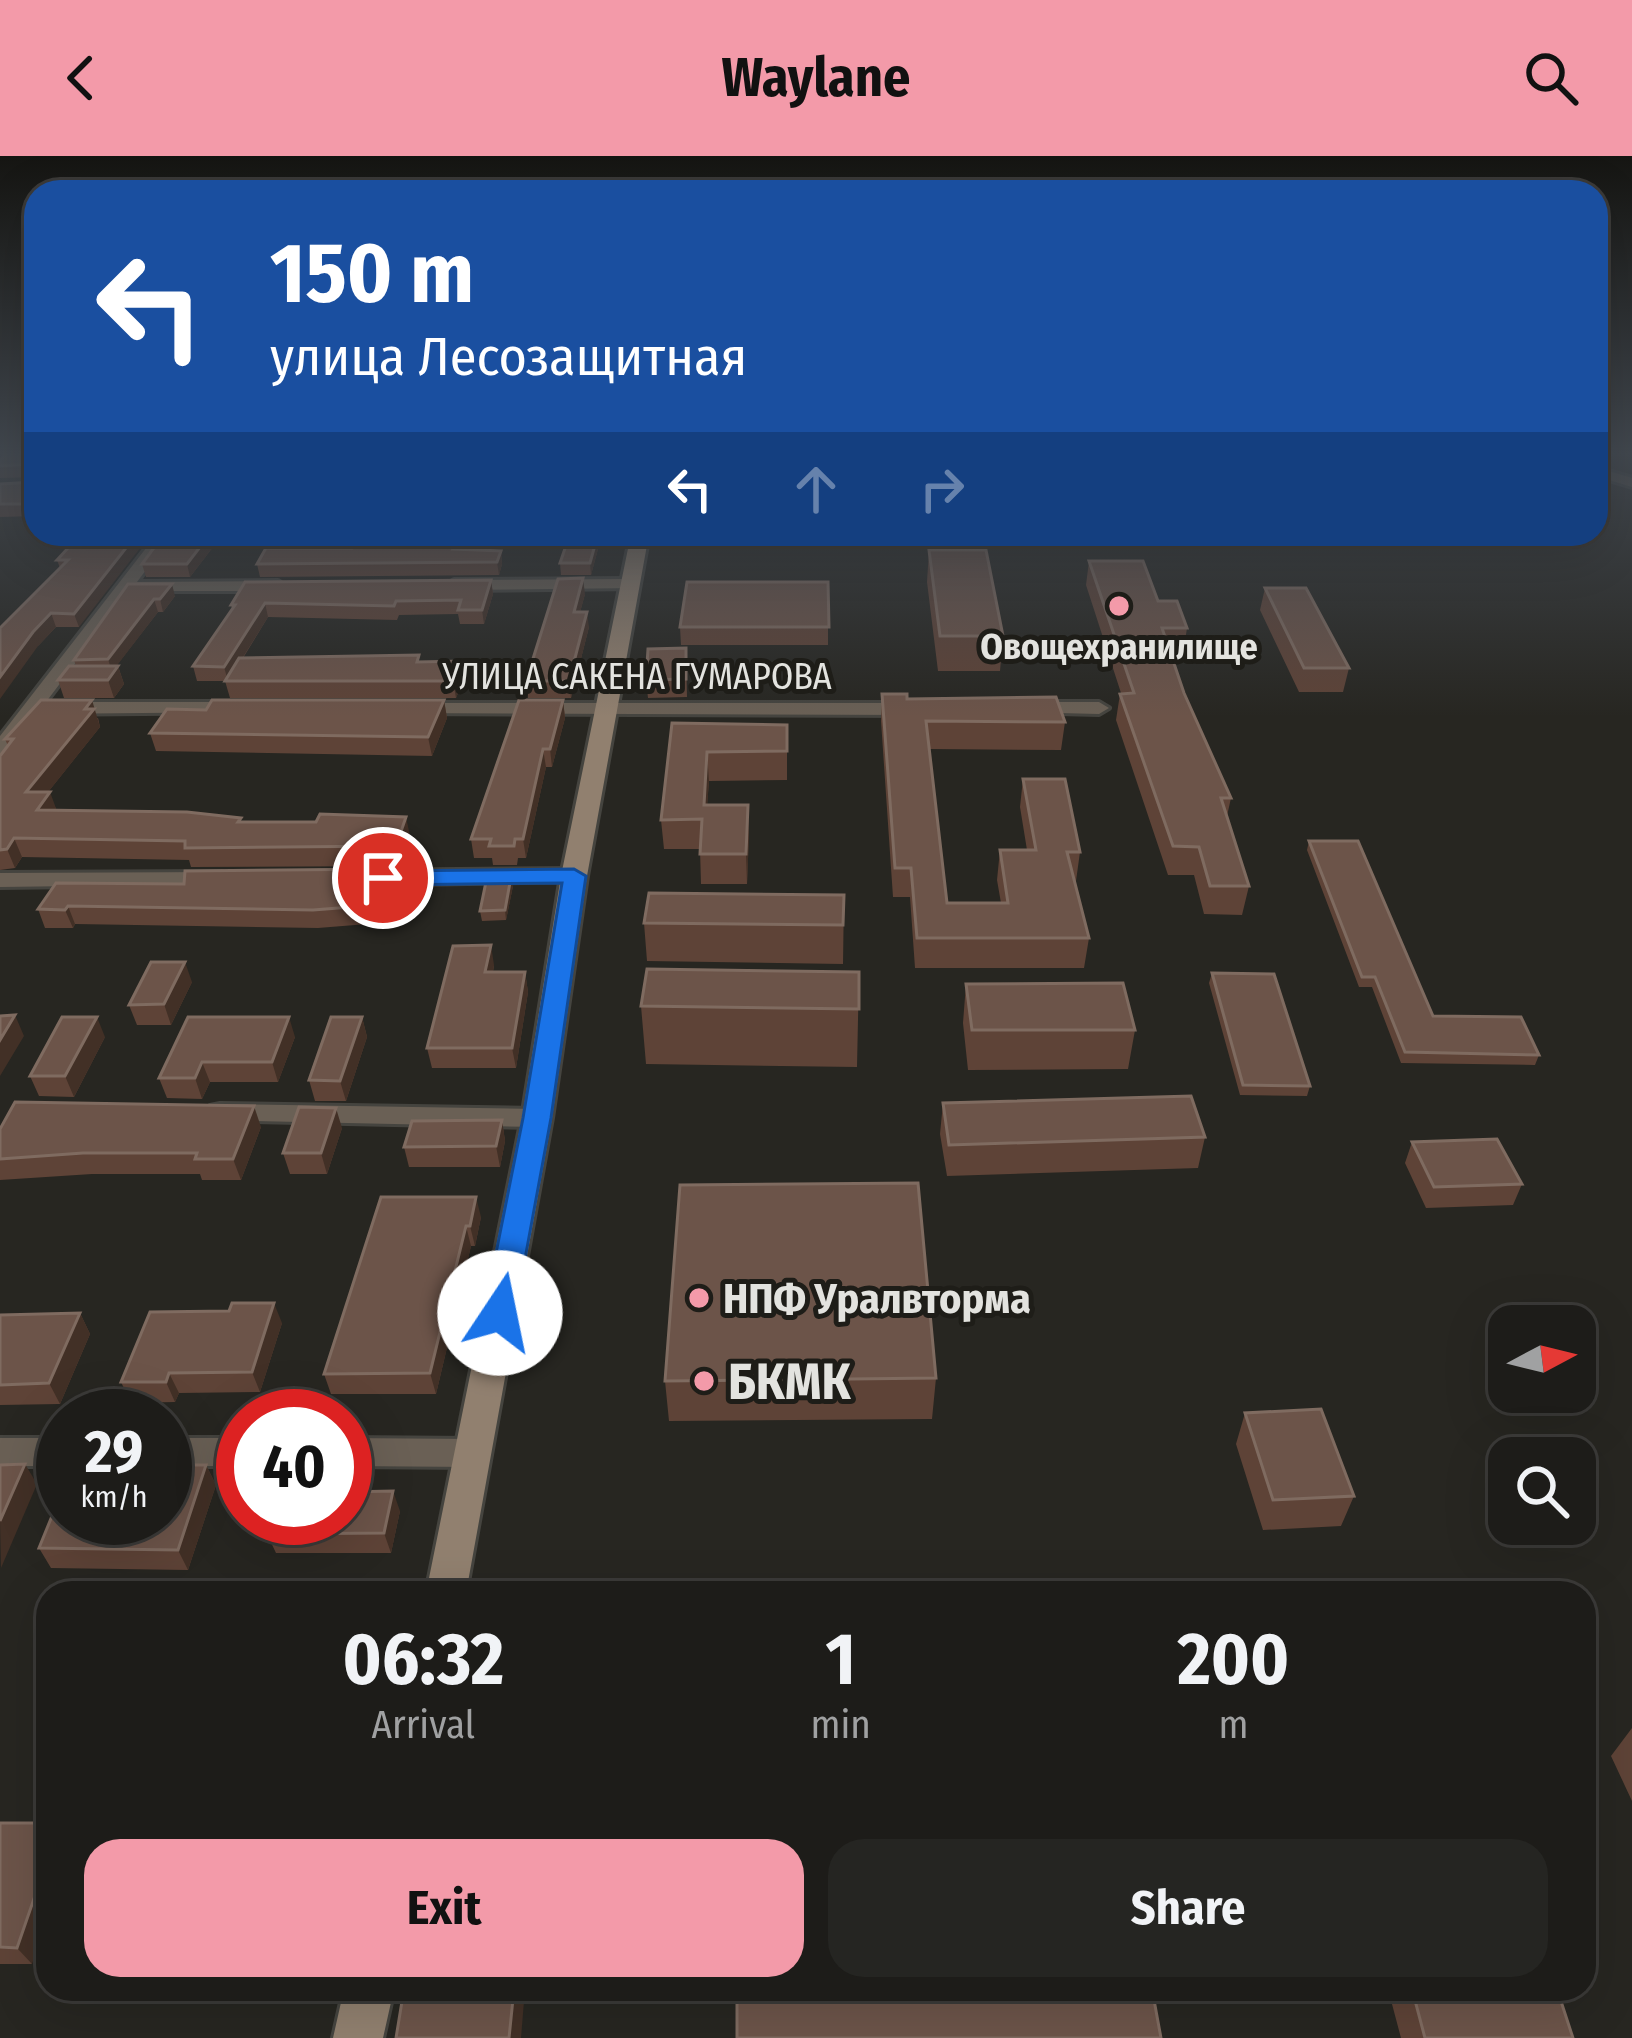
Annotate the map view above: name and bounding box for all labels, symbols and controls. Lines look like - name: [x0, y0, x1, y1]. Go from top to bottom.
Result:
- icon: back: [48, 45, 114, 111]
- icon: search: [1518, 45, 1584, 111]
- text: Waylane: [722, 46, 910, 110]
- text: 150 m: [270, 223, 474, 324]
- icon: left: [72, 228, 228, 384]
- text: улица Лесозащитная: [270, 325, 747, 389]
- icon: left: [657, 456, 723, 522]
- icon: ahead: [783, 456, 849, 522]
- icon: right: [909, 456, 975, 522]
- marker: Овощехранилище: [1106, 593, 1132, 619]
- place label: Овощехранилище: [980, 625, 1258, 669]
- street label: УЛИЦА САКЕНА ГУМАРОВА: [441, 655, 832, 699]
- pin: [332, 827, 434, 929]
- icon: arrive: [350, 845, 416, 911]
- position arrow: [437, 1250, 563, 1376]
- place label: НПФ Уралвторма: [723, 1274, 1031, 1324]
- marker: НПФ Уралвторма: [686, 1285, 712, 1311]
- north arrow: [1488, 1305, 1596, 1413]
- map controls: [1488, 1305, 1596, 1545]
- place label: БКМК: [728, 1351, 852, 1413]
- marker: БКМК: [691, 1368, 717, 1394]
- speed limit sign: 40: [216, 1389, 372, 1545]
- text: 29: [85, 1416, 143, 1488]
- button: search: [1488, 1437, 1596, 1545]
- text: km/h: [81, 1479, 147, 1515]
- text: 06:32: [343, 1617, 504, 1703]
- text: 1: [825, 1617, 856, 1703]
- text: 200: [1177, 1617, 1289, 1703]
- text: Arrival: [372, 1702, 475, 1748]
- text: min: [811, 1702, 871, 1748]
- text: m: [1218, 1702, 1248, 1748]
- button: Exit: [84, 1839, 804, 1977]
- button: Share: [828, 1839, 1548, 1977]

